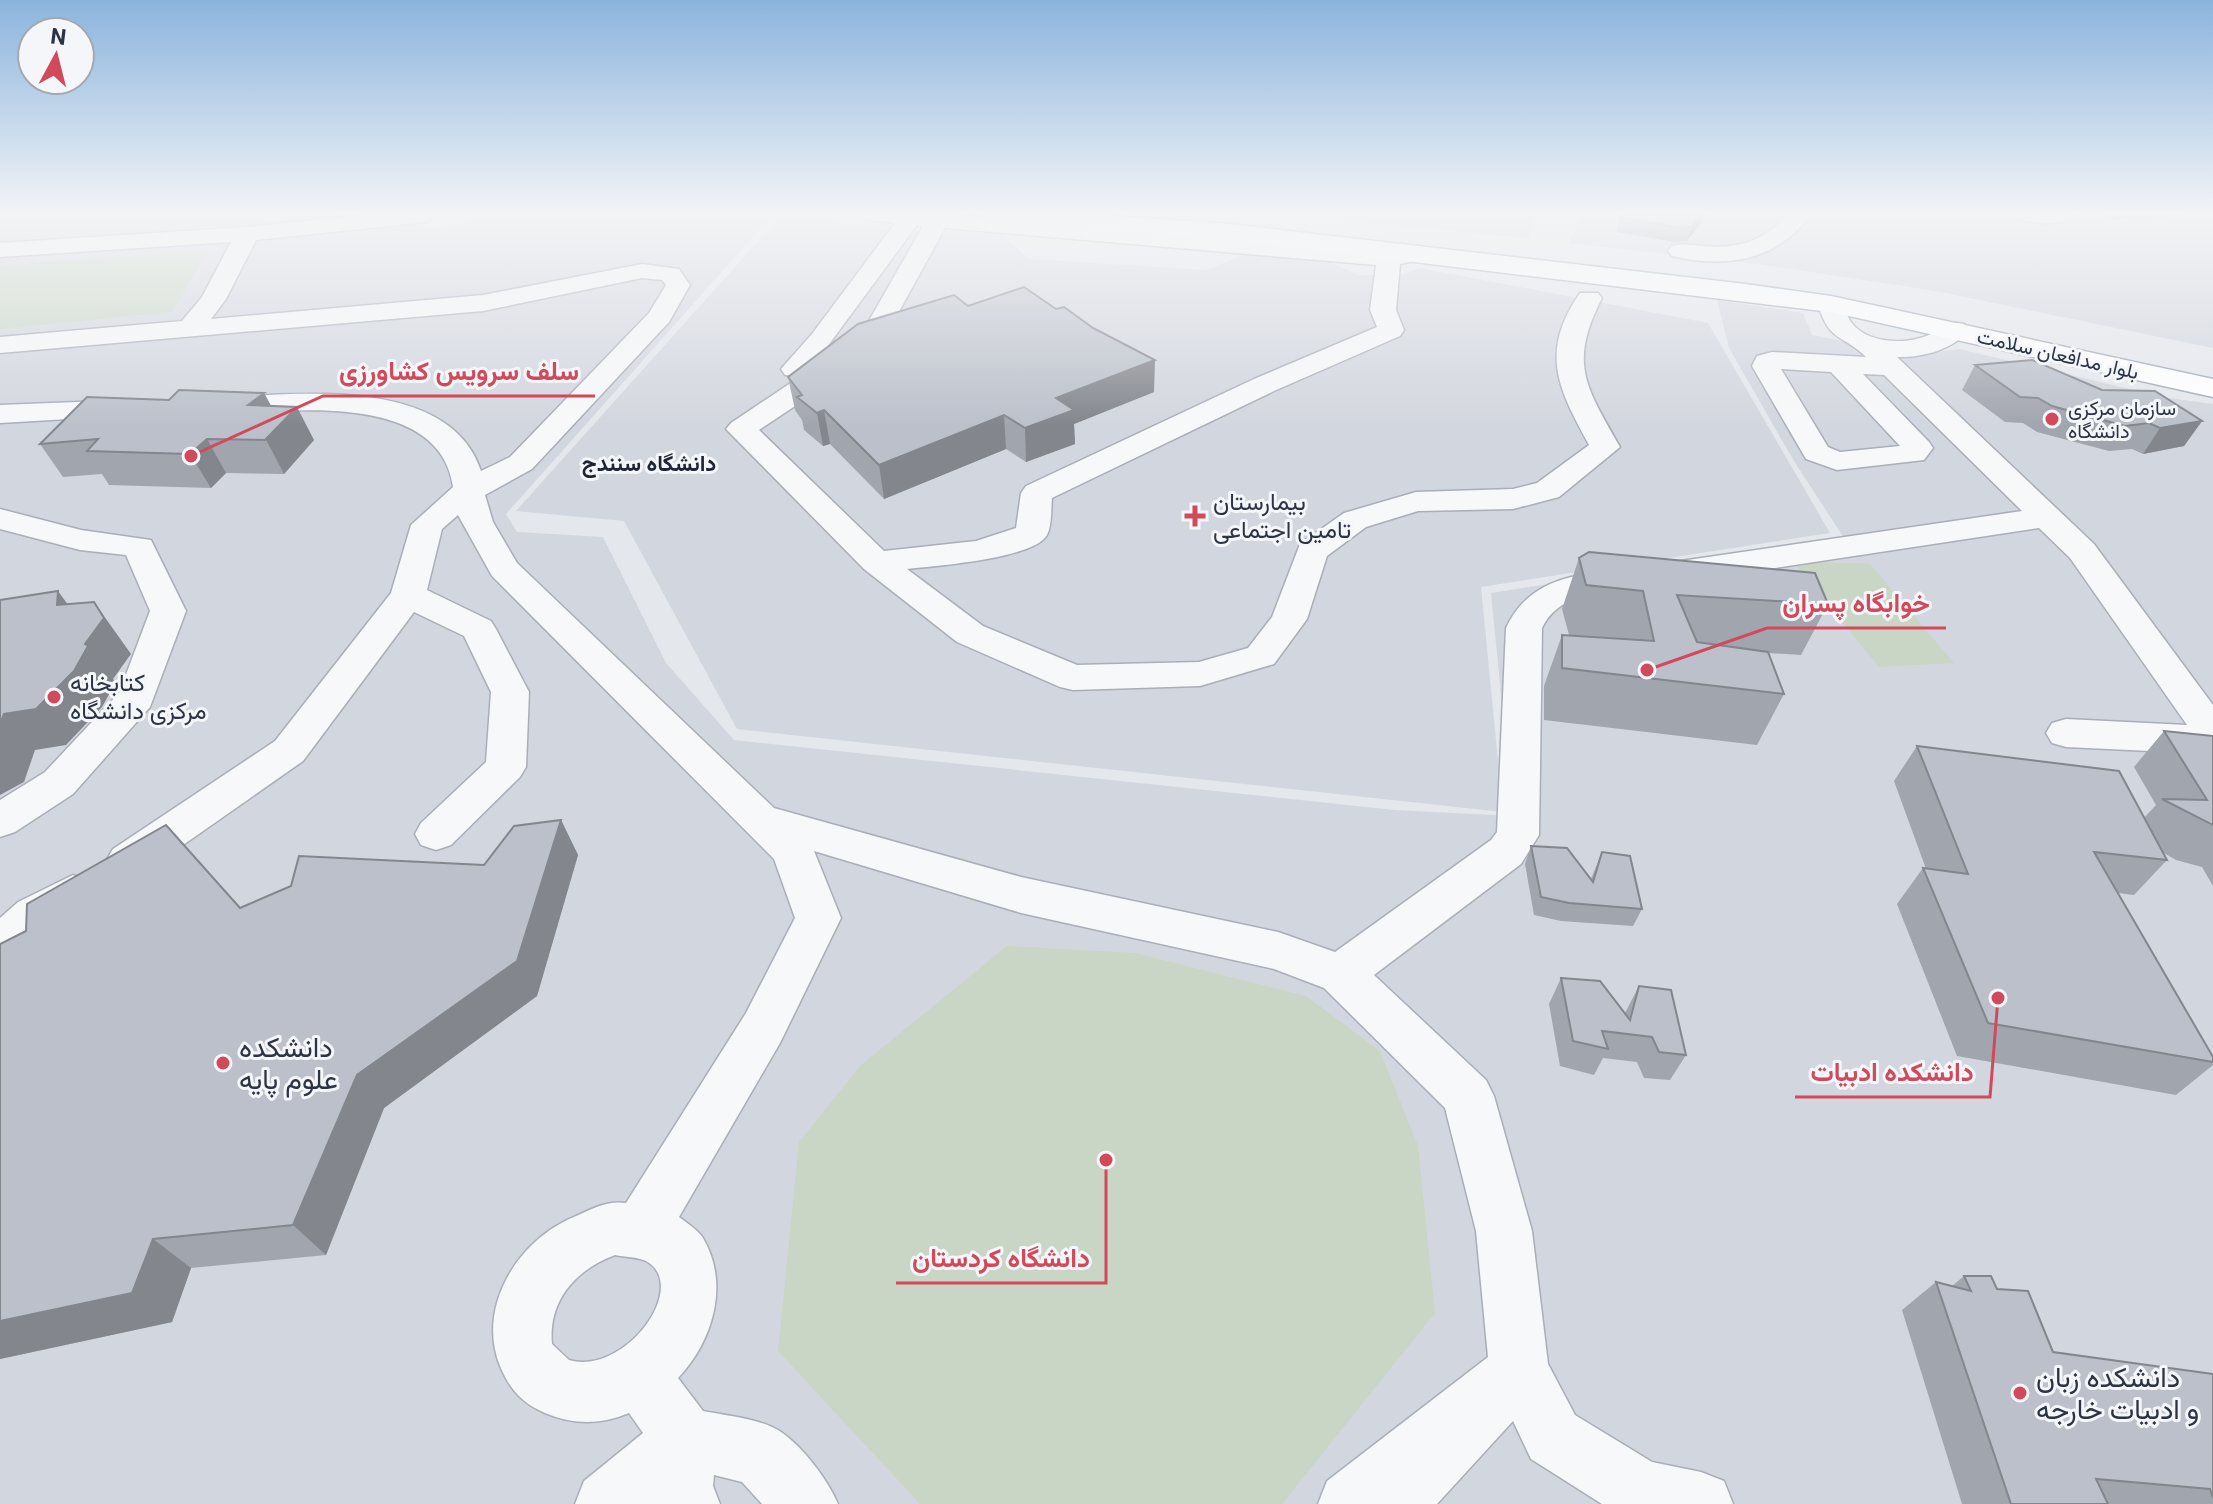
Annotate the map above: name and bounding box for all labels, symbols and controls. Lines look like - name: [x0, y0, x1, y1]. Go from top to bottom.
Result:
- north arrow: [16, 16, 96, 96]
- text: N: [49, 23, 68, 50]
- street label: بلوار مدافعان سلامت: [1975, 324, 2141, 385]
- callout: سلف سرویس کشاورزی: [323, 346, 595, 396]
- text: سلف سرویس کشاورزی: [339, 356, 579, 387]
- place label: سازمان مرکزی دانشگاه: [2068, 396, 2176, 443]
- marker: سازمان مرکزی دانشگاه: [2043, 410, 2061, 428]
- district label: دانشگاه سنندج: [582, 451, 716, 478]
- place label: بیمارستان تامین اجتماعی: [1213, 488, 1351, 544]
- marker: بیمارستان تامین اجتماعی: [1184, 505, 1206, 527]
- callout: خوابگاه پسران: [1767, 578, 1946, 628]
- text: خوابگاه پسران: [1782, 588, 1930, 621]
- place label: کتابخانه مرکزی دانشگاه: [70, 669, 207, 726]
- marker: کتابخانه مرکزی دانشگاه: [45, 688, 63, 706]
- place label: دانشکده علوم پایه: [239, 1031, 338, 1098]
- callout: دانشکده ادبیات: [1795, 1047, 1990, 1097]
- marker: دانشکده علوم پایه: [214, 1054, 232, 1072]
- text: دانشکده ادبیات: [1810, 1057, 1974, 1087]
- callout: دانشگاه کردستان: [896, 1233, 1106, 1283]
- text: دانشگاه کردستان: [912, 1243, 1090, 1274]
- place label: دانشکده زبان و ادبیات خارجه: [2036, 1361, 2199, 1427]
- marker: دانشکده زبان و ادبیات خارجه: [2011, 1384, 2029, 1402]

